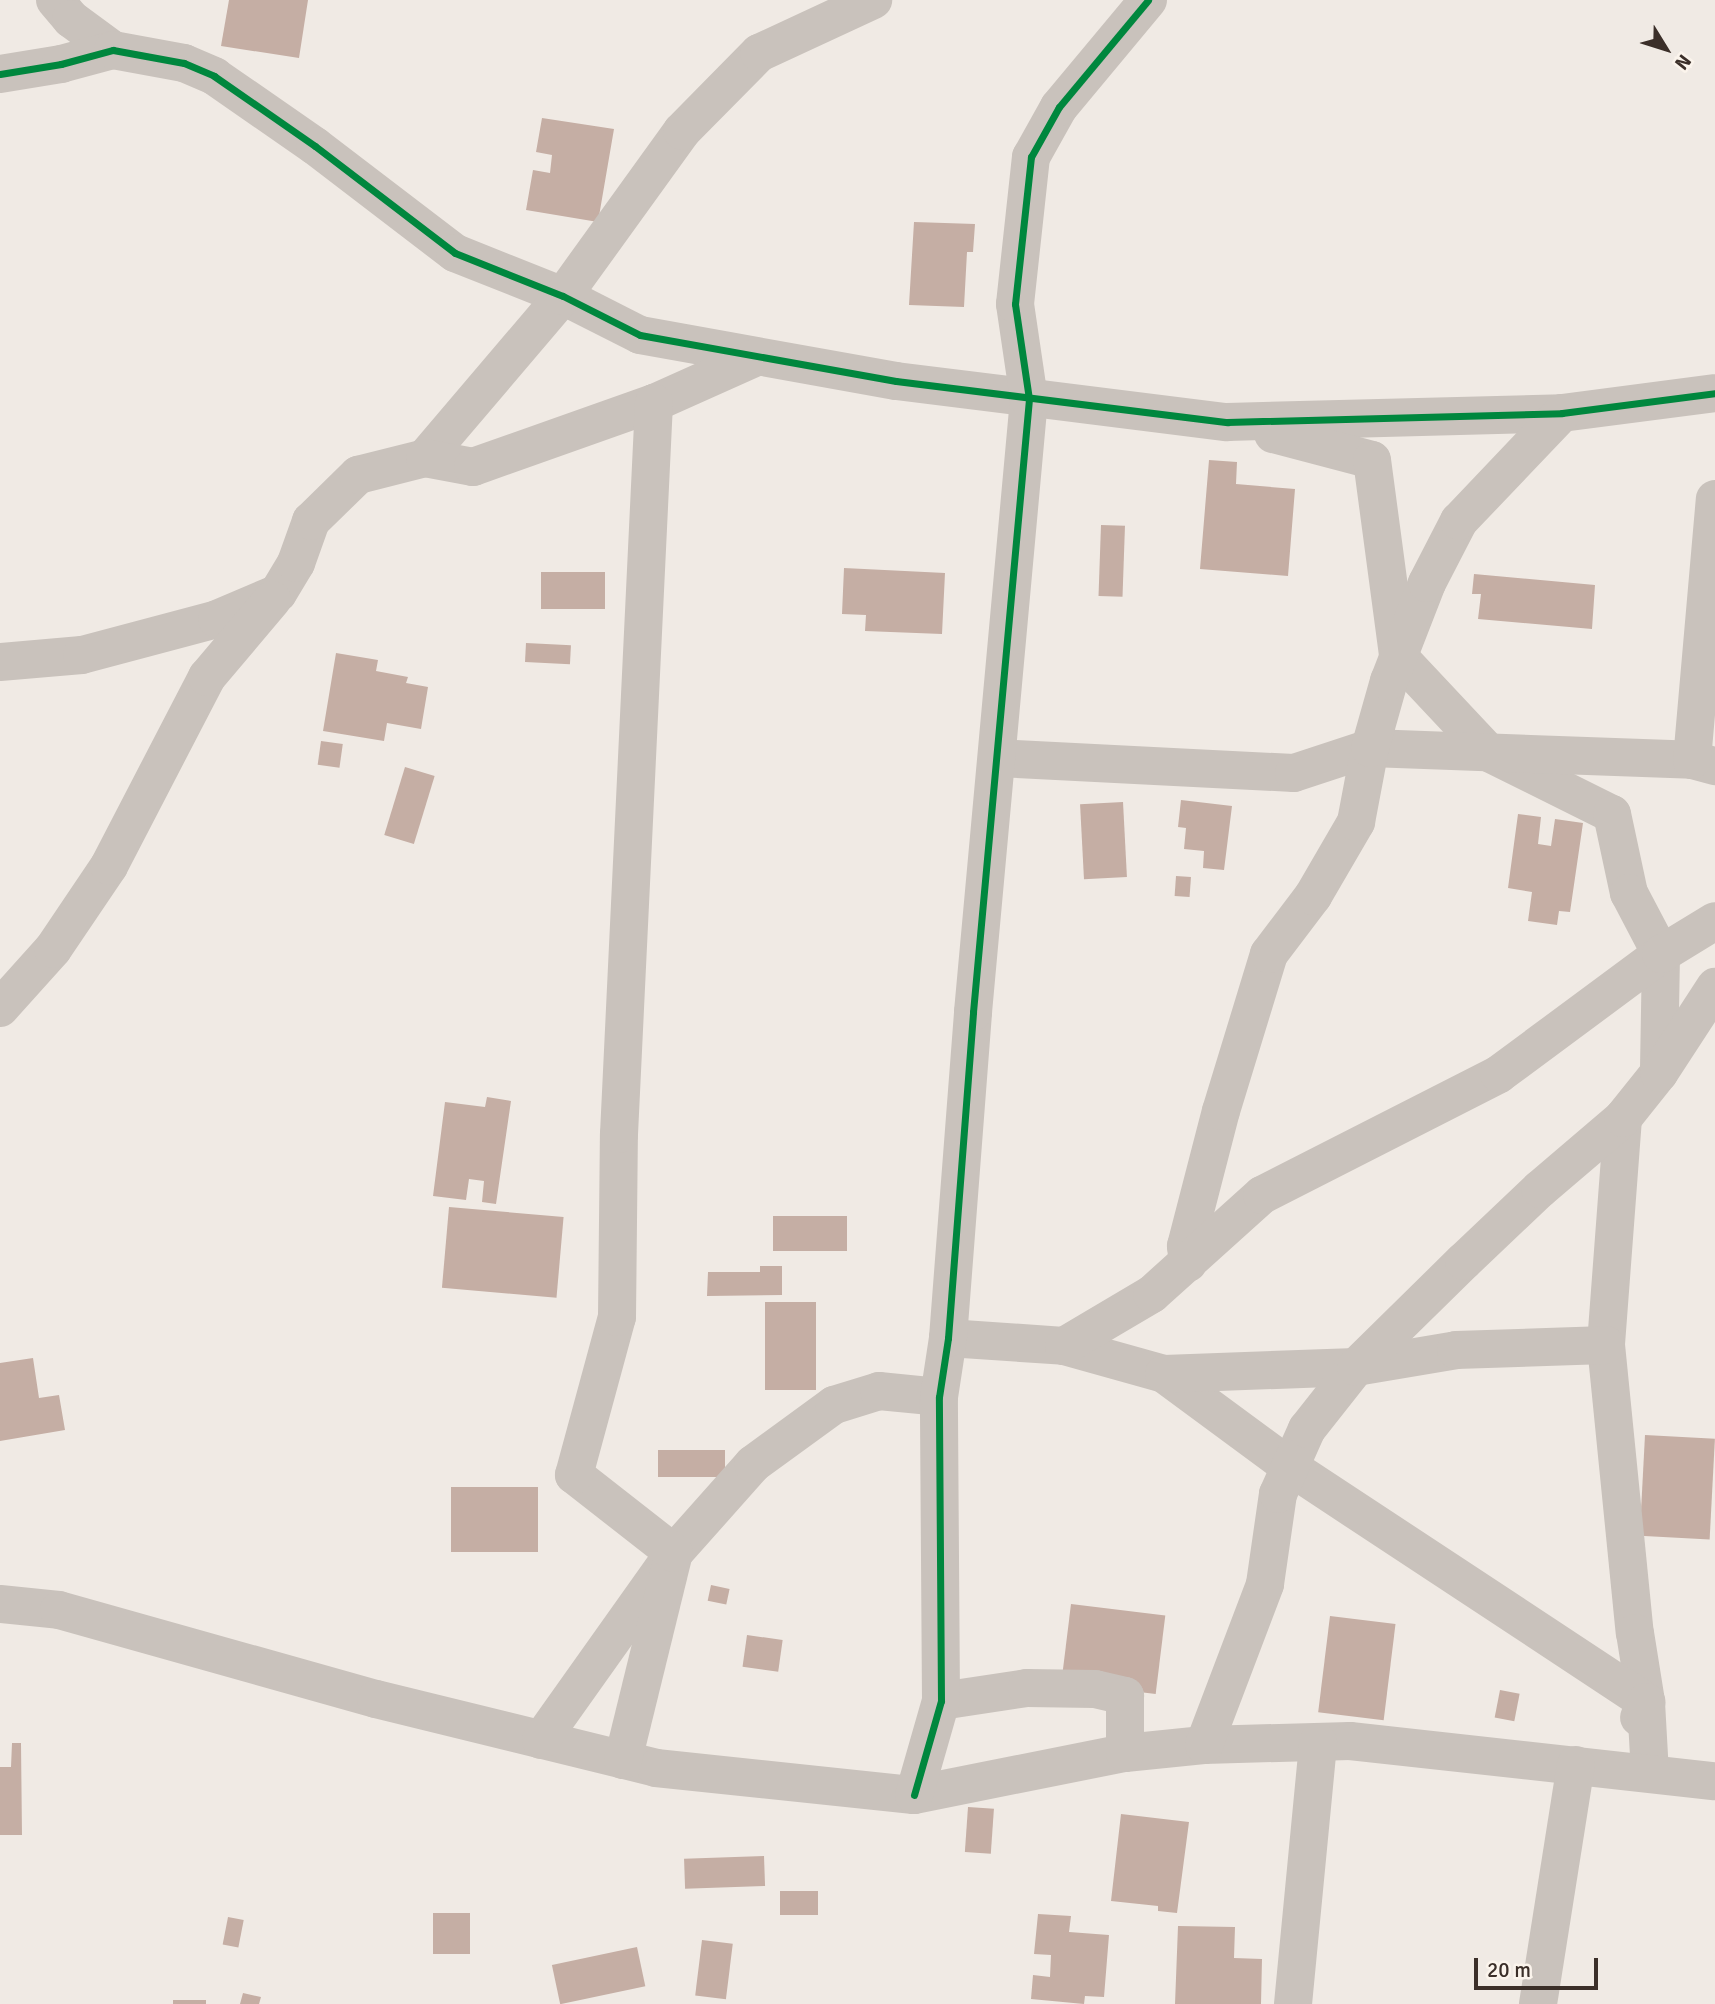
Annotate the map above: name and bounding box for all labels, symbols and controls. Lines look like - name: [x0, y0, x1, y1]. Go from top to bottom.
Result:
- north arrow: [1631, 14, 1701, 84]
- text: N: [1669, 49, 1696, 75]
- scale bar: [1477, 1944, 1601, 1988]
- text: 20 m: [1487, 1957, 1531, 1983]

